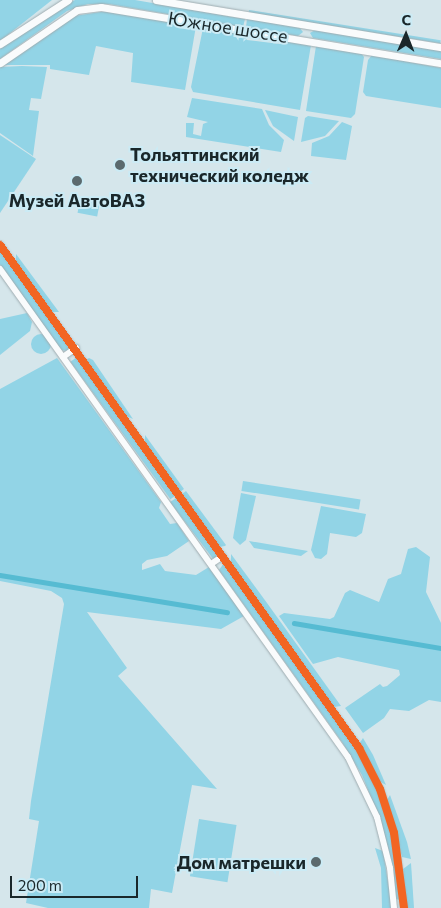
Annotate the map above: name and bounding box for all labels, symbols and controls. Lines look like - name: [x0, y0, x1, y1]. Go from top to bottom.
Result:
- street label: Южное шоссе: [167, 7, 289, 47]
- north arrow: [381, 10, 431, 60]
- text: С: [401, 11, 411, 28]
- place label: Тольяттинский технический коледж: [130, 144, 309, 186]
- marker: Тольяттинский технический коледж: [114, 159, 126, 171]
- marker: Музей АвтоВАЗ: [71, 175, 83, 187]
- place label: Музей АвтоВАЗ: [9, 189, 145, 211]
- place label: Дом матрешки: [177, 851, 306, 873]
- marker: Дом матрешки: [310, 856, 322, 868]
- scale bar: [12, 866, 140, 898]
- text: 200 m: [18, 876, 62, 894]

